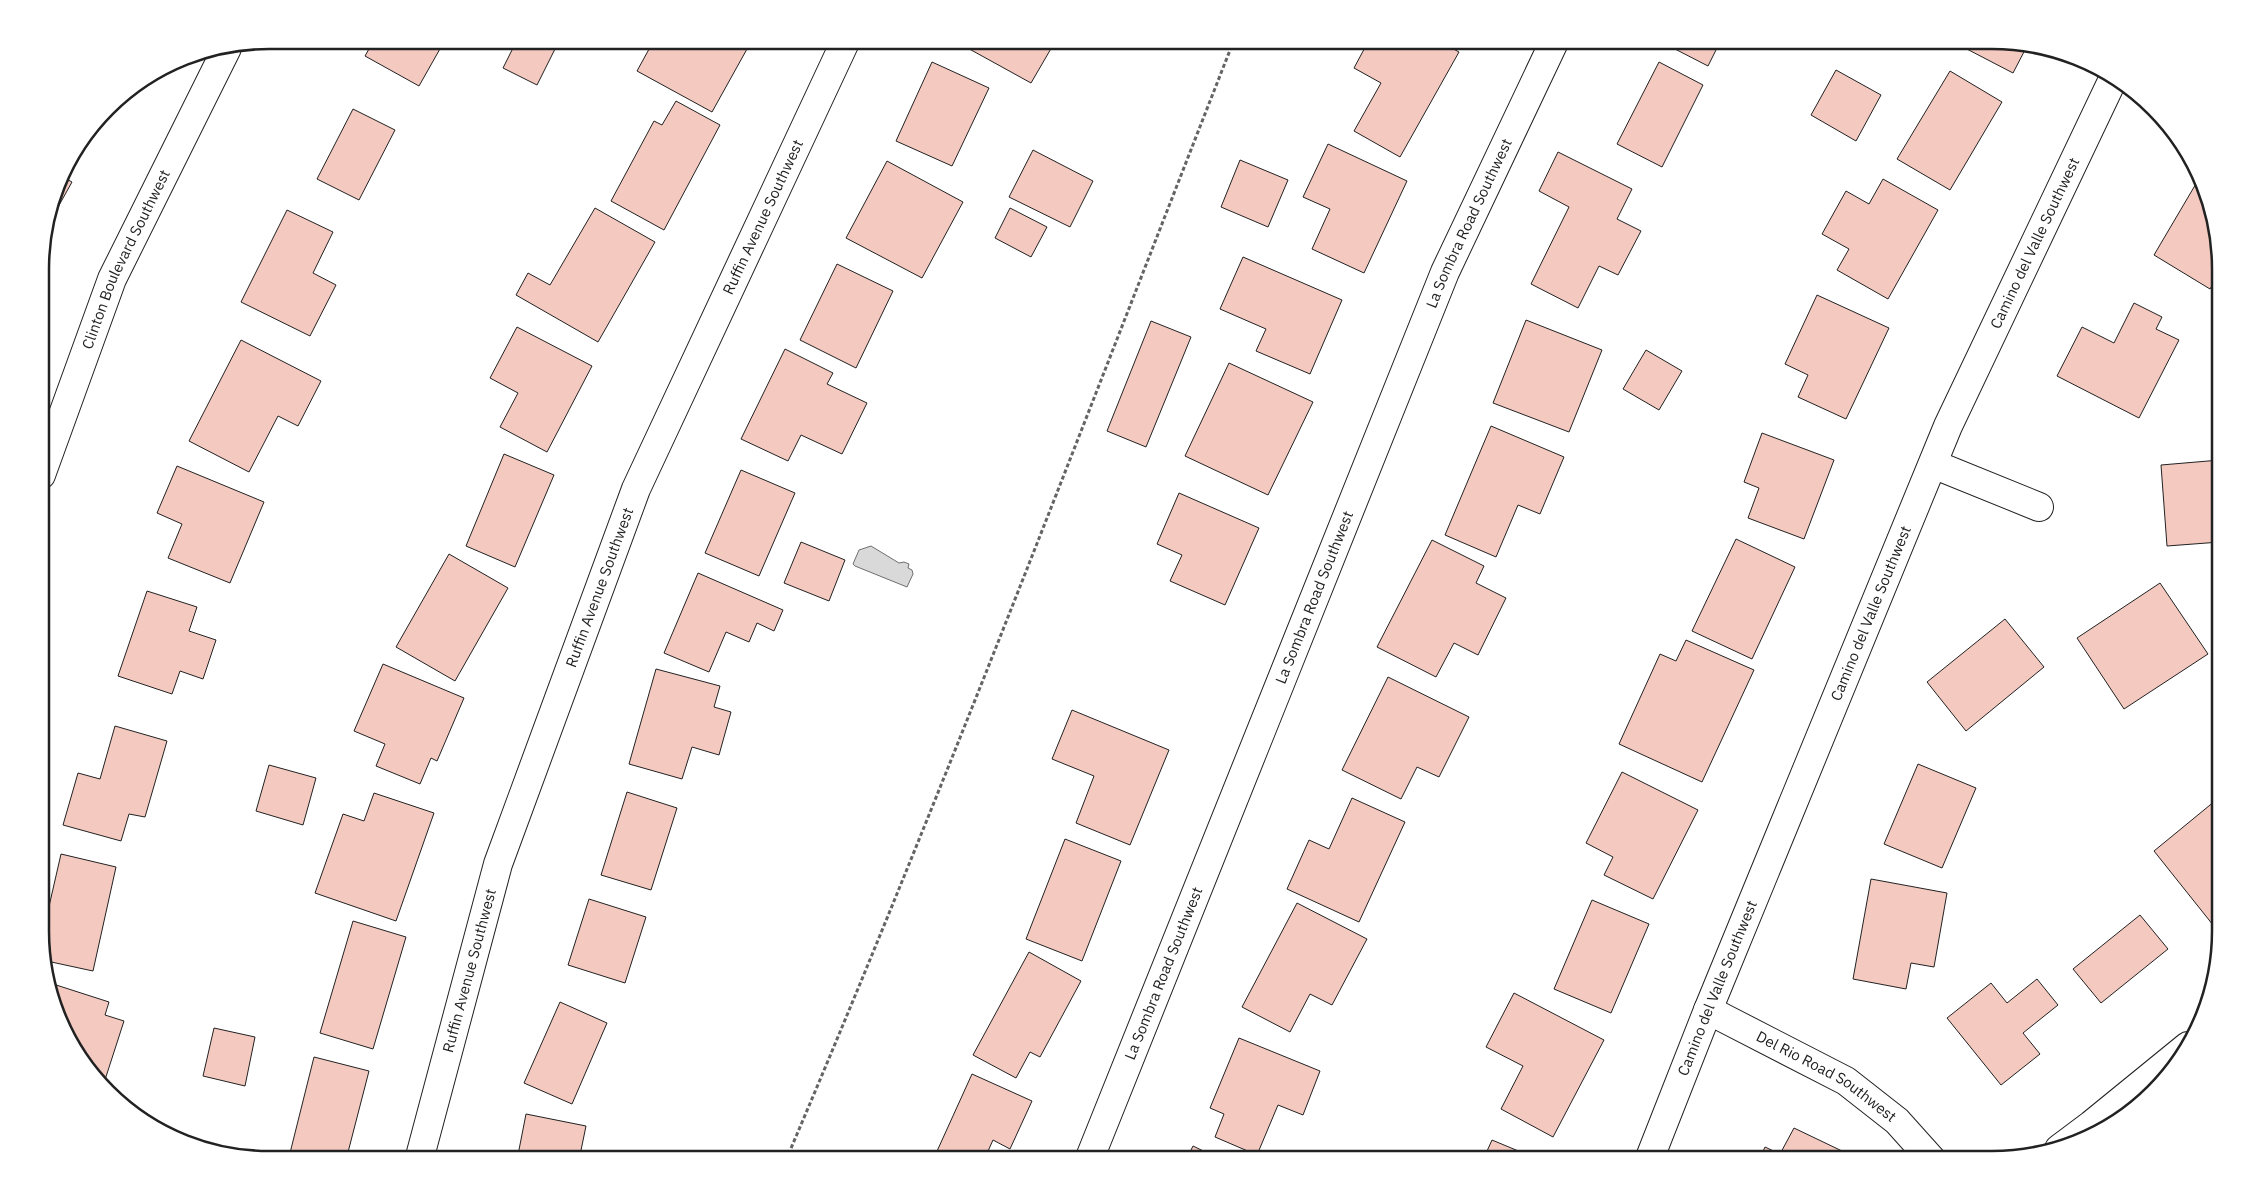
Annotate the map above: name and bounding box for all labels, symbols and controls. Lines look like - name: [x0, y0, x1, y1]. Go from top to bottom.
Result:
- street label: La Sombra Road Southwest: [1422, 135, 1516, 311]
- street label: Ruffin Avenue Southwest: [718, 136, 807, 297]
- street label: Camino del Valle Southwest: [1986, 154, 2083, 332]
- street label: Clinton Boulevard Southwest: [77, 166, 174, 352]
- street label: Ruffin Avenue Southwest: [561, 505, 637, 670]
- street label: La Sombra Road Southwest: [1271, 508, 1357, 687]
- street label: Camino del Valle Southwest: [1826, 523, 1915, 703]
- street label: La Sombra Road Southwest: [1120, 884, 1207, 1062]
- street label: Ruffin Avenue Southwest: [438, 886, 500, 1055]
- street label: Camino del Valle Southwest: [1673, 897, 1761, 1078]
- street label: Del Rio Road Southwest: [1753, 1027, 1900, 1126]

